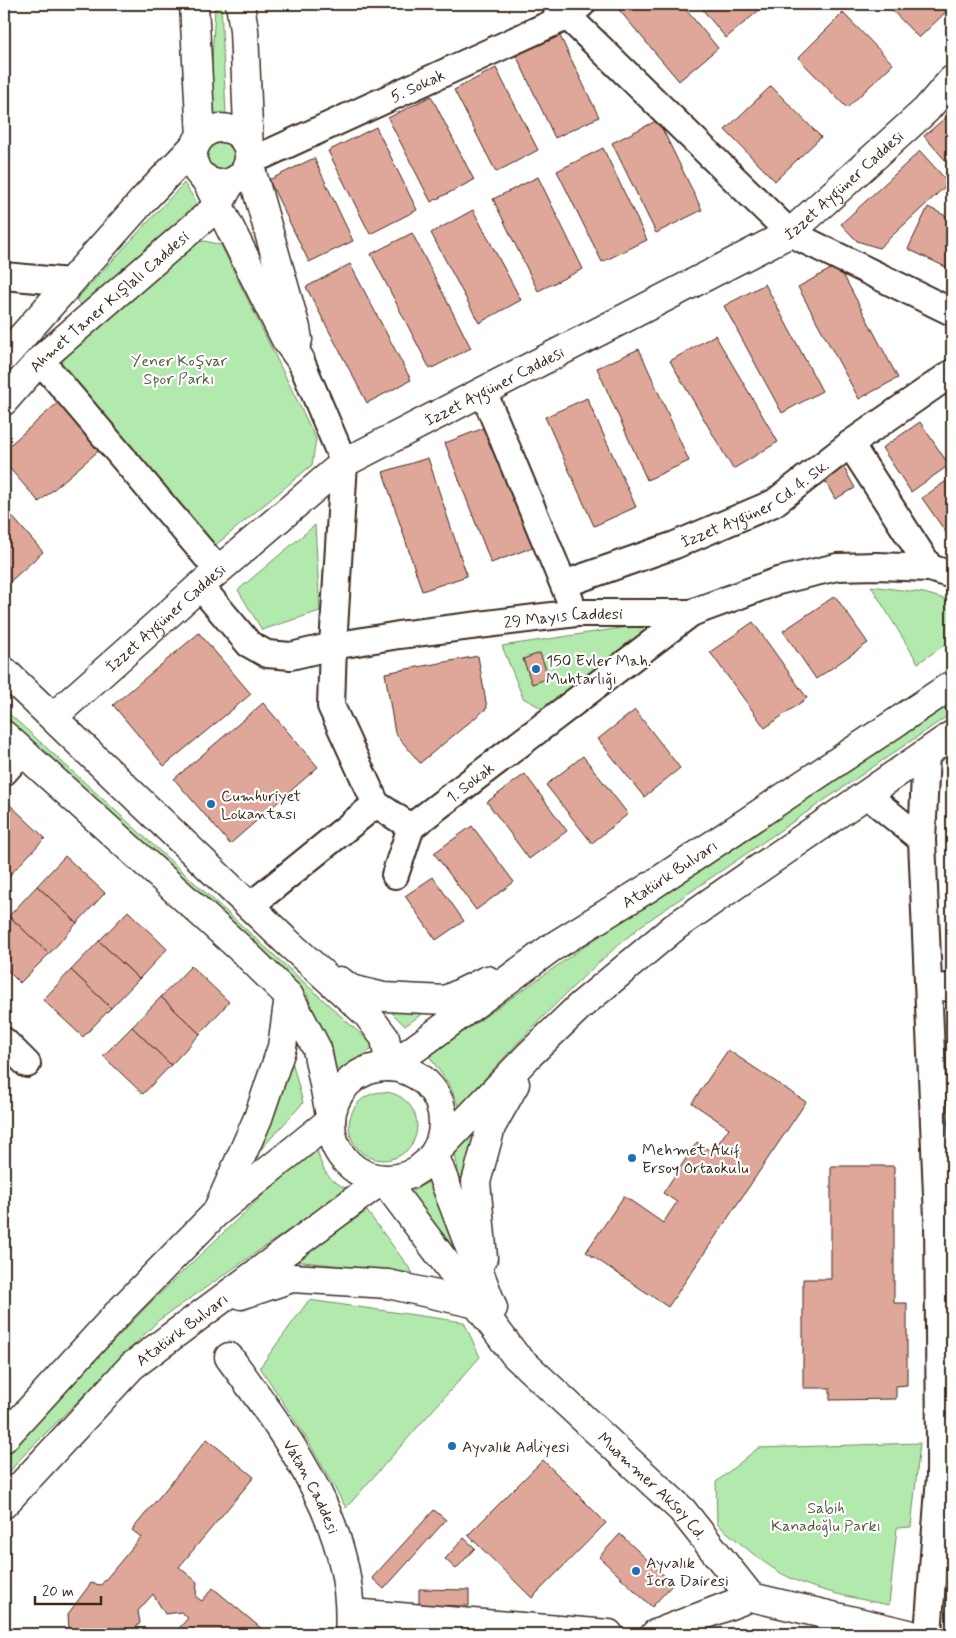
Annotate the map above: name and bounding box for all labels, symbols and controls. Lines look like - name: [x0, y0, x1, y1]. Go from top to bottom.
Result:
- street label: 5. Sokak: [387, 65, 449, 108]
- street label: İzzet Aygüner Caddesi: [781, 126, 909, 246]
- street label: Ahmet Taner Kışlalı Caddesi: [25, 227, 194, 377]
- street label: İzzet Aygüner Caddesi: [421, 342, 568, 432]
- park label: Yener Koşvar Spor Parkı: [131, 351, 227, 390]
- street label: İzzet Aygüner Cd. 4. Sk.: [678, 455, 834, 553]
- street label: İzzet Aygüner Caddesi: [101, 559, 231, 677]
- street label: 29 Mayıs Caddesi: [503, 603, 623, 634]
- place label: 150 Evler Mah. Muhtarlığı: [546, 651, 651, 690]
- marker: 150 Evler Mah. Muhtarlığı: [530, 663, 542, 675]
- street label: 1. Sokak: [442, 758, 499, 808]
- place label: Cumhuriyet Lokantası: [221, 786, 302, 825]
- marker: Cumhuriyet Lokantası: [205, 798, 217, 810]
- street label: Atatürk Bulvarı: [618, 836, 722, 914]
- place label: Mehmet Akif Ersoy Ortaokulu: [642, 1140, 749, 1179]
- marker: Mehmet Akif Ersoy Ortaokulu: [626, 1152, 638, 1164]
- street label: Atatürk Bulvarı: [132, 1289, 233, 1372]
- street label: Muammer Aksoy Cd.: [593, 1428, 711, 1545]
- street label: Vatan Caddesi: [277, 1436, 343, 1537]
- place label: Ayvalık Adliyesi: [462, 1437, 569, 1458]
- marker: Ayvalık Adliyesi: [446, 1440, 458, 1452]
- park label: Sabih Kanadoğlu Parkı: [771, 1498, 881, 1537]
- place label: Ayvalık İcra Dairesi: [646, 1553, 729, 1592]
- marker: Ayvalık İcra Dairesi: [630, 1565, 642, 1577]
- scale bar: [35, 1573, 101, 1605]
- text: 20 m: [42, 1582, 74, 1602]

